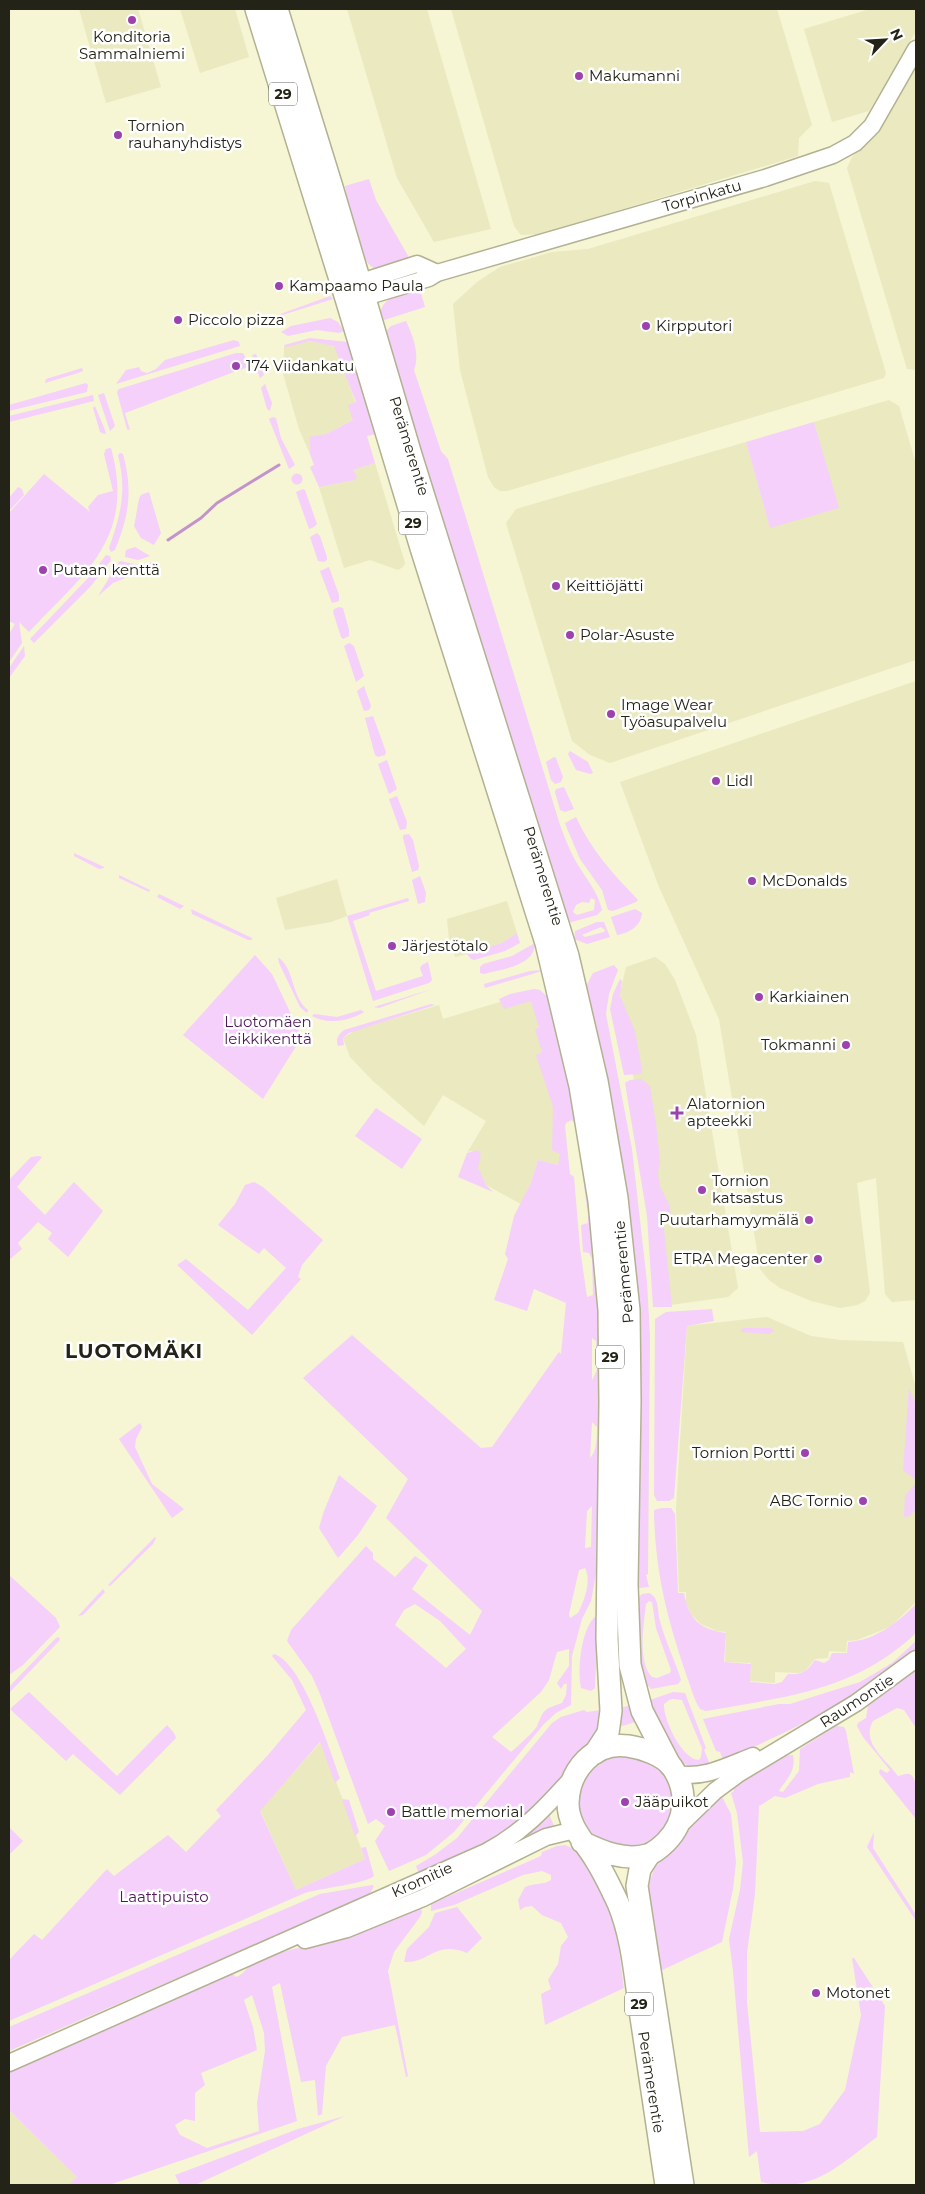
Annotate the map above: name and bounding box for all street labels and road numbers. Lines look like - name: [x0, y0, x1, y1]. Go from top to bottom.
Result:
- road number: 29: [269, 82, 297, 106]
- street label: Torpinkatu: [660, 175, 744, 216]
- street label: Perämerentie: [385, 394, 434, 498]
- road number: 29: [399, 512, 427, 534]
- street label: Perämerentie: [519, 824, 568, 928]
- street label: Perämerentie: [610, 1220, 637, 1324]
- road number: 29: [596, 1345, 624, 1368]
- street label: Raumontie: [816, 1670, 897, 1732]
- street label: Kromitie: [388, 1858, 455, 1901]
- road number: 29: [625, 1992, 653, 2016]
- street label: Perämerentie: [634, 2030, 669, 2134]

